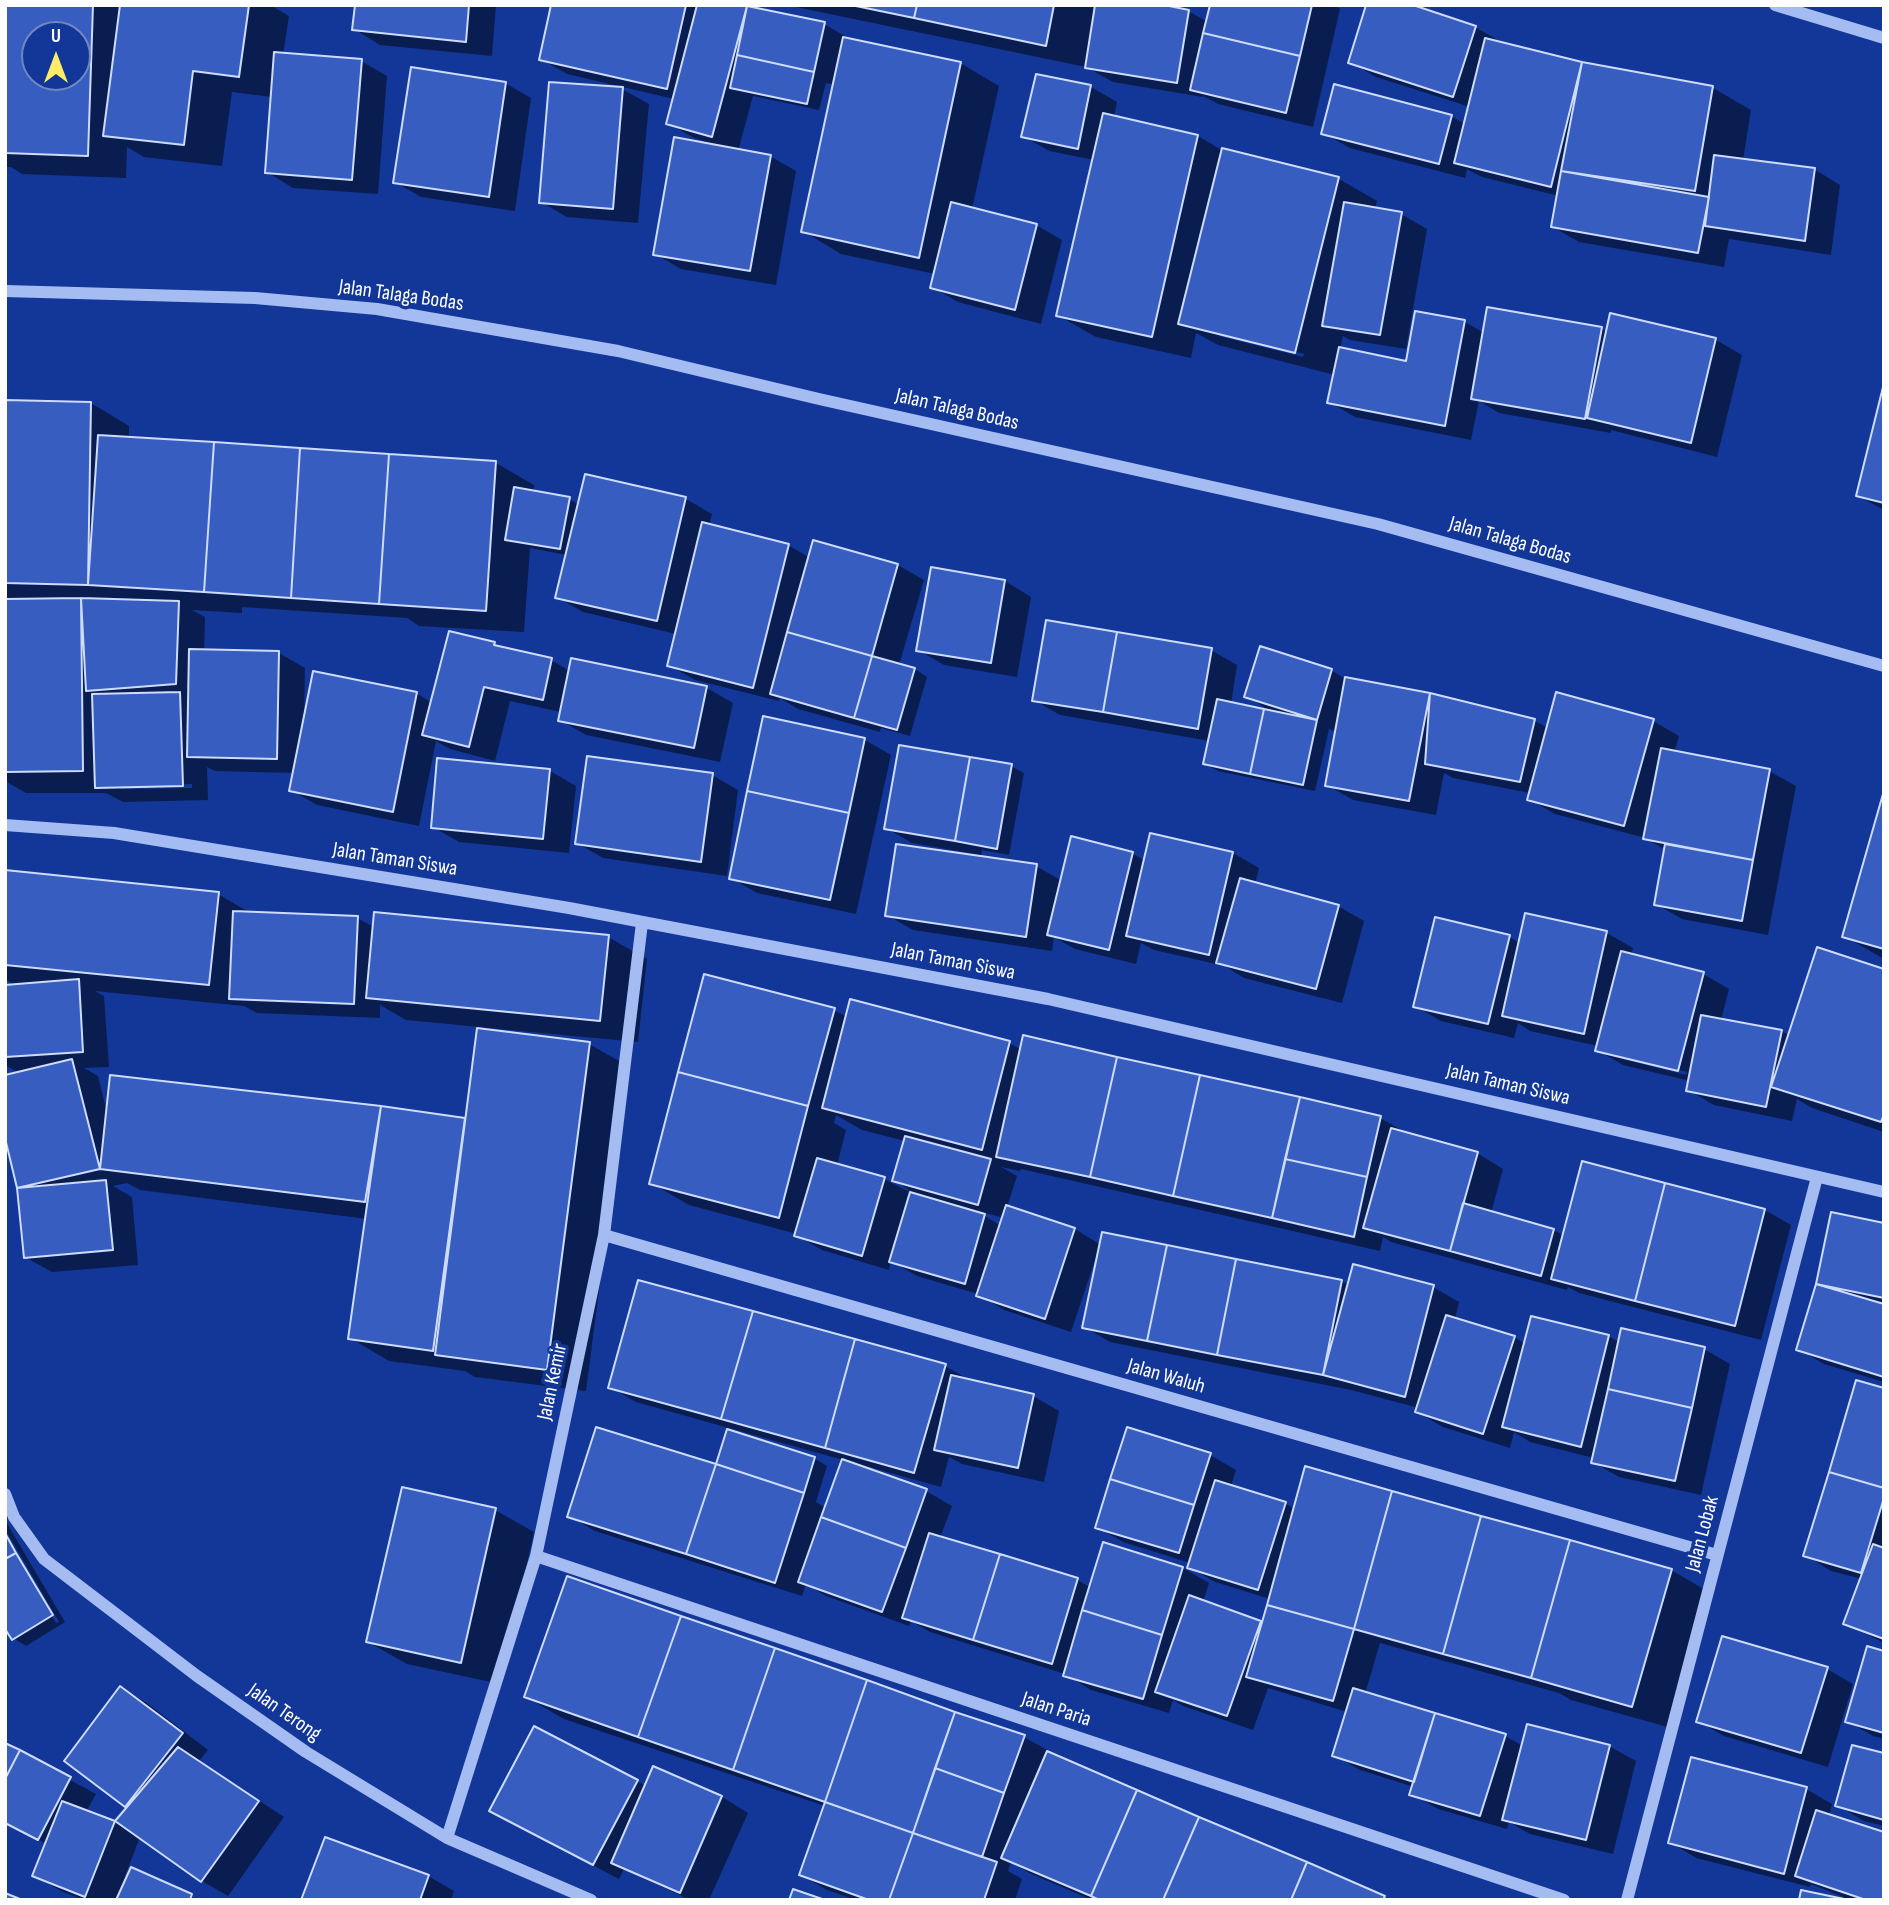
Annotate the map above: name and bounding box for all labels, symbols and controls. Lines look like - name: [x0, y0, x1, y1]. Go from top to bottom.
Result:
- north arrow: [21, 21, 91, 91]
- text: U: [51, 25, 61, 48]
- street label: Jalan Talaga Bodas: [337, 275, 465, 317]
- street label: Jalan Talaga Bodas: [893, 384, 1021, 436]
- street label: Jalan Talaga Bodas: [1446, 512, 1574, 570]
- street label: Jalan Taman Siswa: [331, 838, 459, 882]
- street label: Jalan Taman Siswa: [889, 938, 1017, 986]
- street label: Jalan Taman Siswa: [1444, 1059, 1572, 1111]
- street label: Jalan Kemir: [533, 1341, 573, 1423]
- street label: Jalan Waluh: [1124, 1354, 1208, 1400]
- street label: Jalan Lobak: [1681, 1493, 1725, 1575]
- street label: Jalan Terong: [242, 1679, 326, 1747]
- street label: Jalan Paria: [1018, 1687, 1094, 1733]

